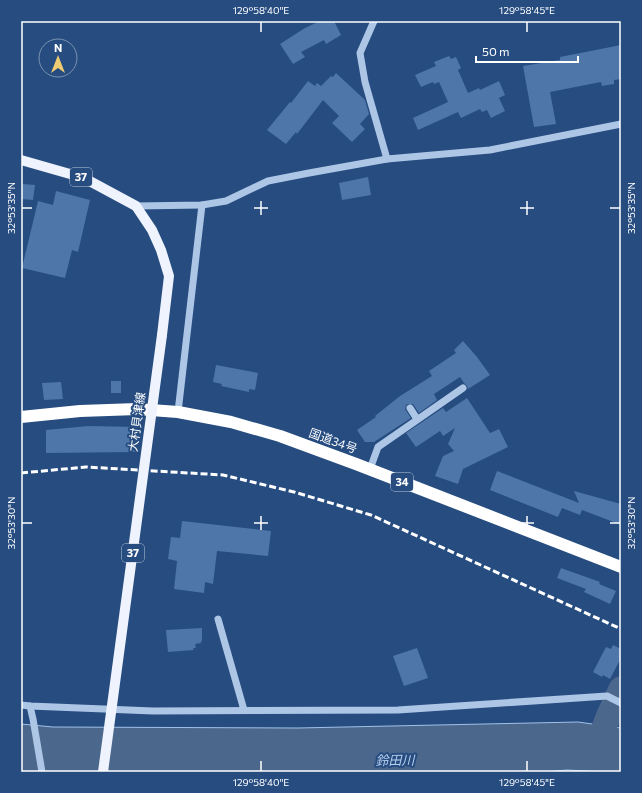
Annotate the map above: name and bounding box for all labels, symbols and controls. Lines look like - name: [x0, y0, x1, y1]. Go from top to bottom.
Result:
- text: 129°58'40"E: [233, 4, 289, 16]
- text: 129°58'45"E: [499, 4, 555, 16]
- north arrow: [38, 38, 78, 78]
- scale bar: [476, 38, 578, 64]
- text: N: [54, 41, 62, 54]
- text: 50 m: [482, 44, 510, 58]
- road number: 37: [70, 168, 92, 186]
- text: 32°53'35"N: [5, 182, 17, 234]
- text: 32°53'35"N: [625, 182, 637, 234]
- street label: 大村貝津線: [125, 391, 147, 453]
- street label: 国道34号: [307, 425, 359, 455]
- road number: 34: [391, 473, 413, 491]
- text: 32°53'30"N: [5, 497, 17, 549]
- text: 32°53'30"N: [625, 497, 637, 549]
- road number: 37: [122, 544, 144, 562]
- water label: 鈴田川: [375, 752, 417, 768]
- text: 129°58'40"E: [233, 776, 289, 788]
- text: 129°58'45"E: [499, 776, 555, 788]

